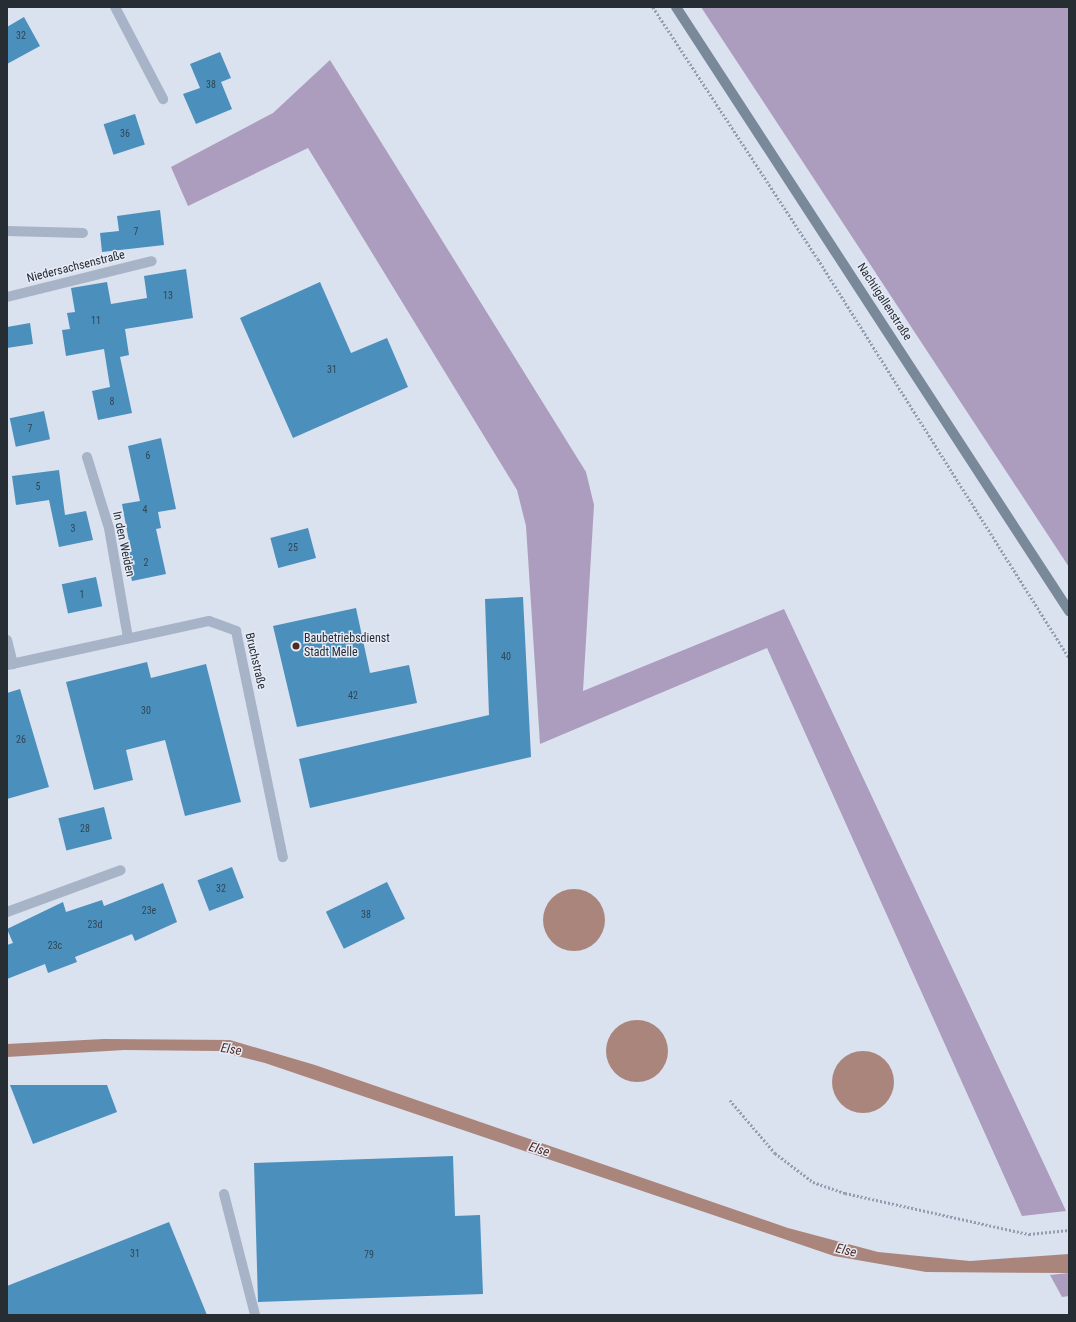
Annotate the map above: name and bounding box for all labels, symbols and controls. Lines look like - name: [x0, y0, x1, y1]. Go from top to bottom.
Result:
- house number: 32: [16, 30, 26, 42]
- house number: 38: [206, 79, 216, 91]
- house number: 36: [120, 128, 130, 140]
- house number: 7: [134, 226, 138, 238]
- street label: Niedersachsenstraße: [25, 248, 127, 286]
- street label: Nachtigallenstraße: [854, 261, 914, 343]
- house number: 13: [163, 290, 173, 302]
- house number: 11: [91, 315, 101, 327]
- house number: 31: [327, 364, 337, 376]
- house number: 8: [110, 396, 114, 408]
- house number: 7: [28, 423, 32, 435]
- house number: 6: [146, 450, 150, 462]
- house number: 5: [36, 481, 40, 493]
- house number: 4: [143, 504, 147, 516]
- street label: In den Weiden: [109, 510, 137, 578]
- house number: 3: [71, 523, 75, 535]
- house number: 25: [288, 542, 298, 554]
- house number: 2: [144, 557, 148, 569]
- house number: 1: [80, 589, 84, 601]
- street label: Bruchstraße: [242, 631, 268, 691]
- place label: Baubetriebsdienst Stadt Melle: [304, 632, 390, 660]
- marker: Baubetriebsdienst Stadt Melle: [291, 641, 301, 651]
- house number: 40: [501, 651, 511, 663]
- house number: 42: [348, 690, 358, 702]
- house number: 30: [141, 705, 151, 717]
- house number: 26: [16, 734, 26, 746]
- house number: 28: [80, 823, 90, 835]
- house number: 32: [216, 883, 226, 895]
- house number: 23e: [142, 905, 156, 917]
- house number: 38: [361, 909, 371, 921]
- house number: 23d: [88, 919, 102, 931]
- house number: 23c: [48, 940, 62, 952]
- water label: Else: [219, 1041, 243, 1059]
- water label: Else: [527, 1139, 551, 1161]
- water label: Else: [834, 1241, 858, 1261]
- house number: 31: [130, 1248, 140, 1260]
- house number: 79: [364, 1249, 374, 1261]

